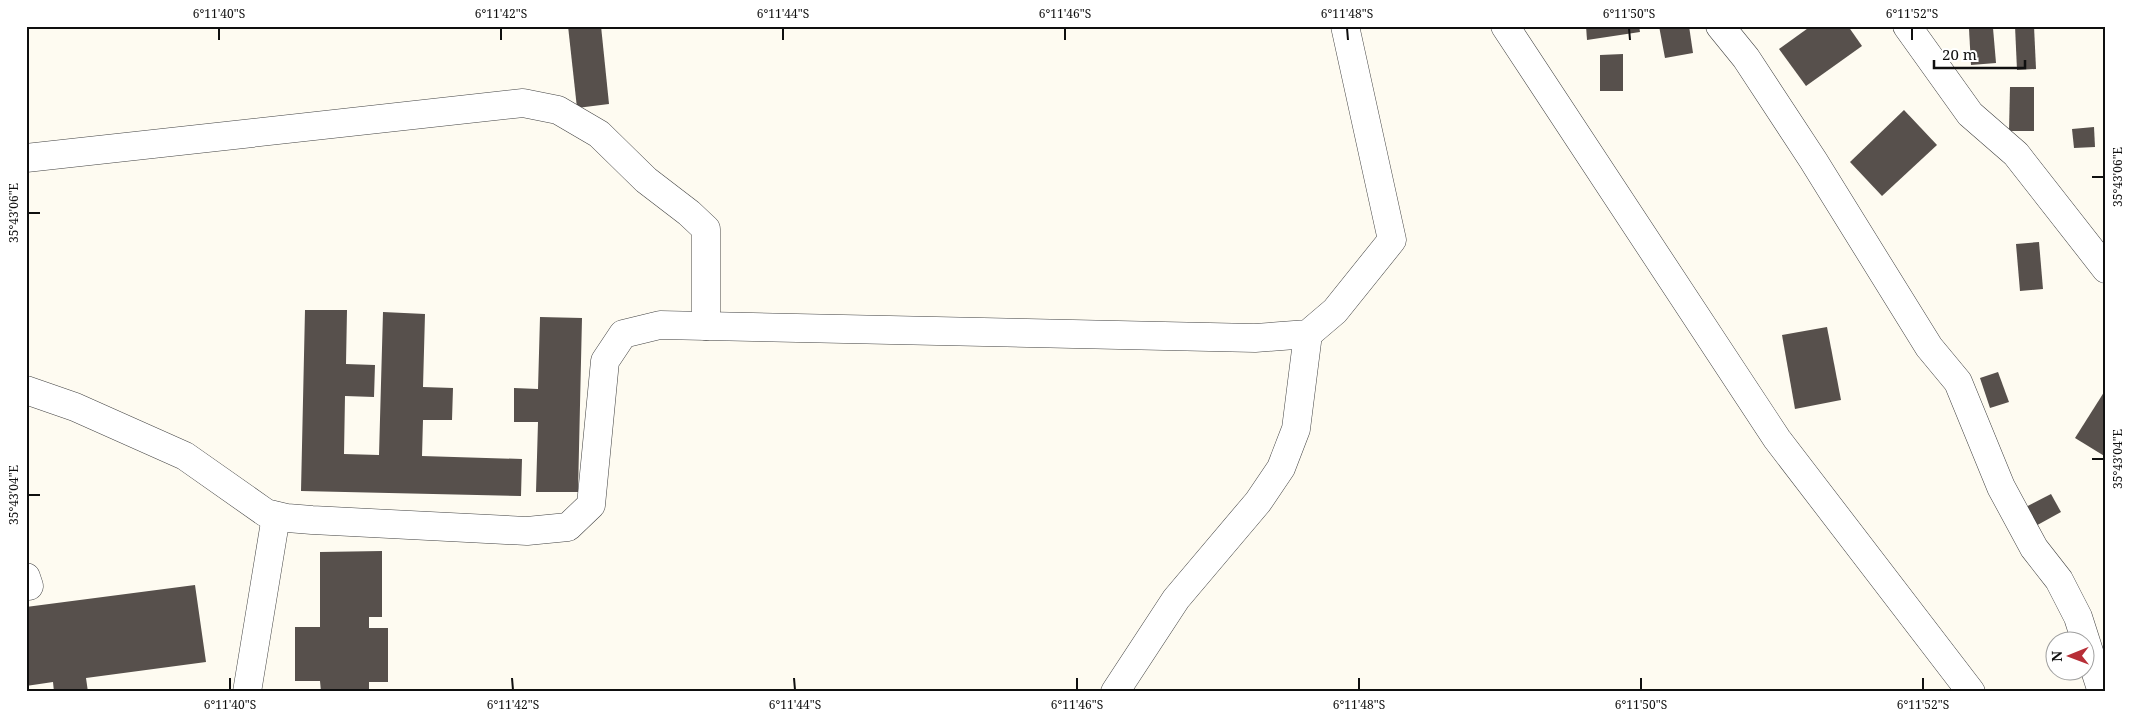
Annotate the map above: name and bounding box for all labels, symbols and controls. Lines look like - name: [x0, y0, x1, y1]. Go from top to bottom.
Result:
- text: 6°11'40"S: [193, 5, 245, 22]
- text: 6°11'42"S: [475, 5, 527, 22]
- text: 6°11'44"S: [757, 5, 809, 22]
- text: 6°11'46"S: [1039, 5, 1091, 22]
- text: 6°11'48"S: [1321, 5, 1373, 22]
- text: 6°11'50"S: [1603, 5, 1655, 22]
- text: 6°11'52"S: [1886, 5, 1938, 22]
- scale bar: [1934, 38, 2026, 70]
- text: 20 m: [1942, 44, 1977, 64]
- text: 35°43'06"E: [2109, 147, 2126, 207]
- text: 35°43'06"E: [5, 183, 22, 243]
- text: 35°43'04"E: [2109, 429, 2126, 489]
- text: 35°43'04"E: [5, 465, 22, 525]
- north arrow: [2044, 630, 2094, 680]
- text: N: [2047, 651, 2066, 662]
- text: 6°11'40"S: [204, 696, 256, 713]
- text: 6°11'42"S: [487, 696, 539, 713]
- text: 6°11'44"S: [769, 696, 821, 713]
- text: 6°11'46"S: [1051, 696, 1103, 713]
- text: 6°11'48"S: [1333, 696, 1385, 713]
- text: 6°11'50"S: [1615, 696, 1667, 713]
- text: 6°11'52"S: [1897, 696, 1949, 713]

